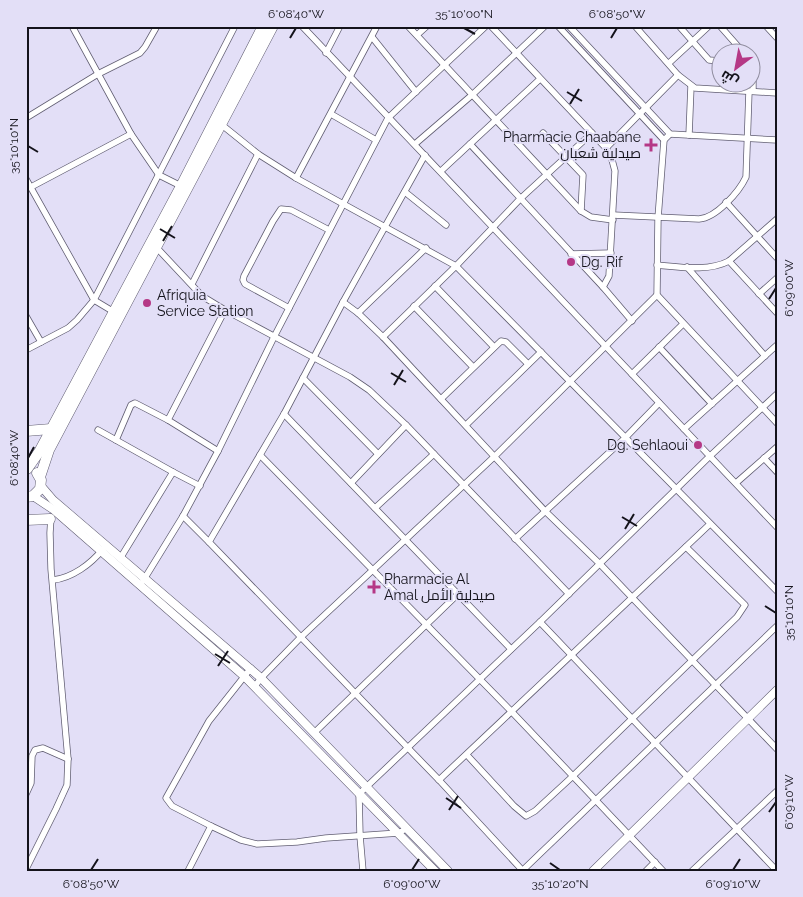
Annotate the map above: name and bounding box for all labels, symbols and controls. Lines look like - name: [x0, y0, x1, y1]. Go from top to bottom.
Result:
- text: 6°08'40"W: [268, 7, 324, 21]
- text: 35°10'00"N: [435, 7, 493, 21]
- text: 6°08'50"W: [589, 7, 646, 21]
- north arrow: [710, 42, 760, 92]
- text: ش: [717, 67, 741, 91]
- text: 35°10'10"N: [7, 118, 21, 174]
- place label: Pharmacie Chaabane صيدلية شعبان: [503, 129, 641, 161]
- marker: Pharmacie Chaabane صيدلية شعبان: [645, 139, 657, 151]
- place label: Dg. Rif: [581, 254, 624, 270]
- marker: Dg. Rif: [565, 256, 577, 268]
- text: 6°09'00"W: [782, 259, 796, 317]
- place label: Afriquia Service Station: [157, 287, 253, 319]
- marker: Afriquia Service Station: [141, 297, 153, 309]
- text: 6°08'40"W: [7, 430, 21, 486]
- place label: Dg. Sehlaoui: [607, 437, 688, 453]
- marker: Dg. Sehlaoui: [692, 439, 704, 451]
- place label: Pharmacie Al Amal صيدلية الأمل: [384, 571, 495, 603]
- marker: Pharmacie Al Amal صيدلية الأمل: [368, 581, 380, 593]
- text: 35°10'10"N: [782, 585, 796, 641]
- text: 6°09'10"W: [782, 774, 796, 830]
- text: 6°08'50"W: [63, 877, 120, 891]
- text: 6°09'00"W: [383, 877, 441, 891]
- text: 35°10'20"N: [531, 877, 589, 891]
- text: 6°09'10"W: [705, 877, 761, 891]

